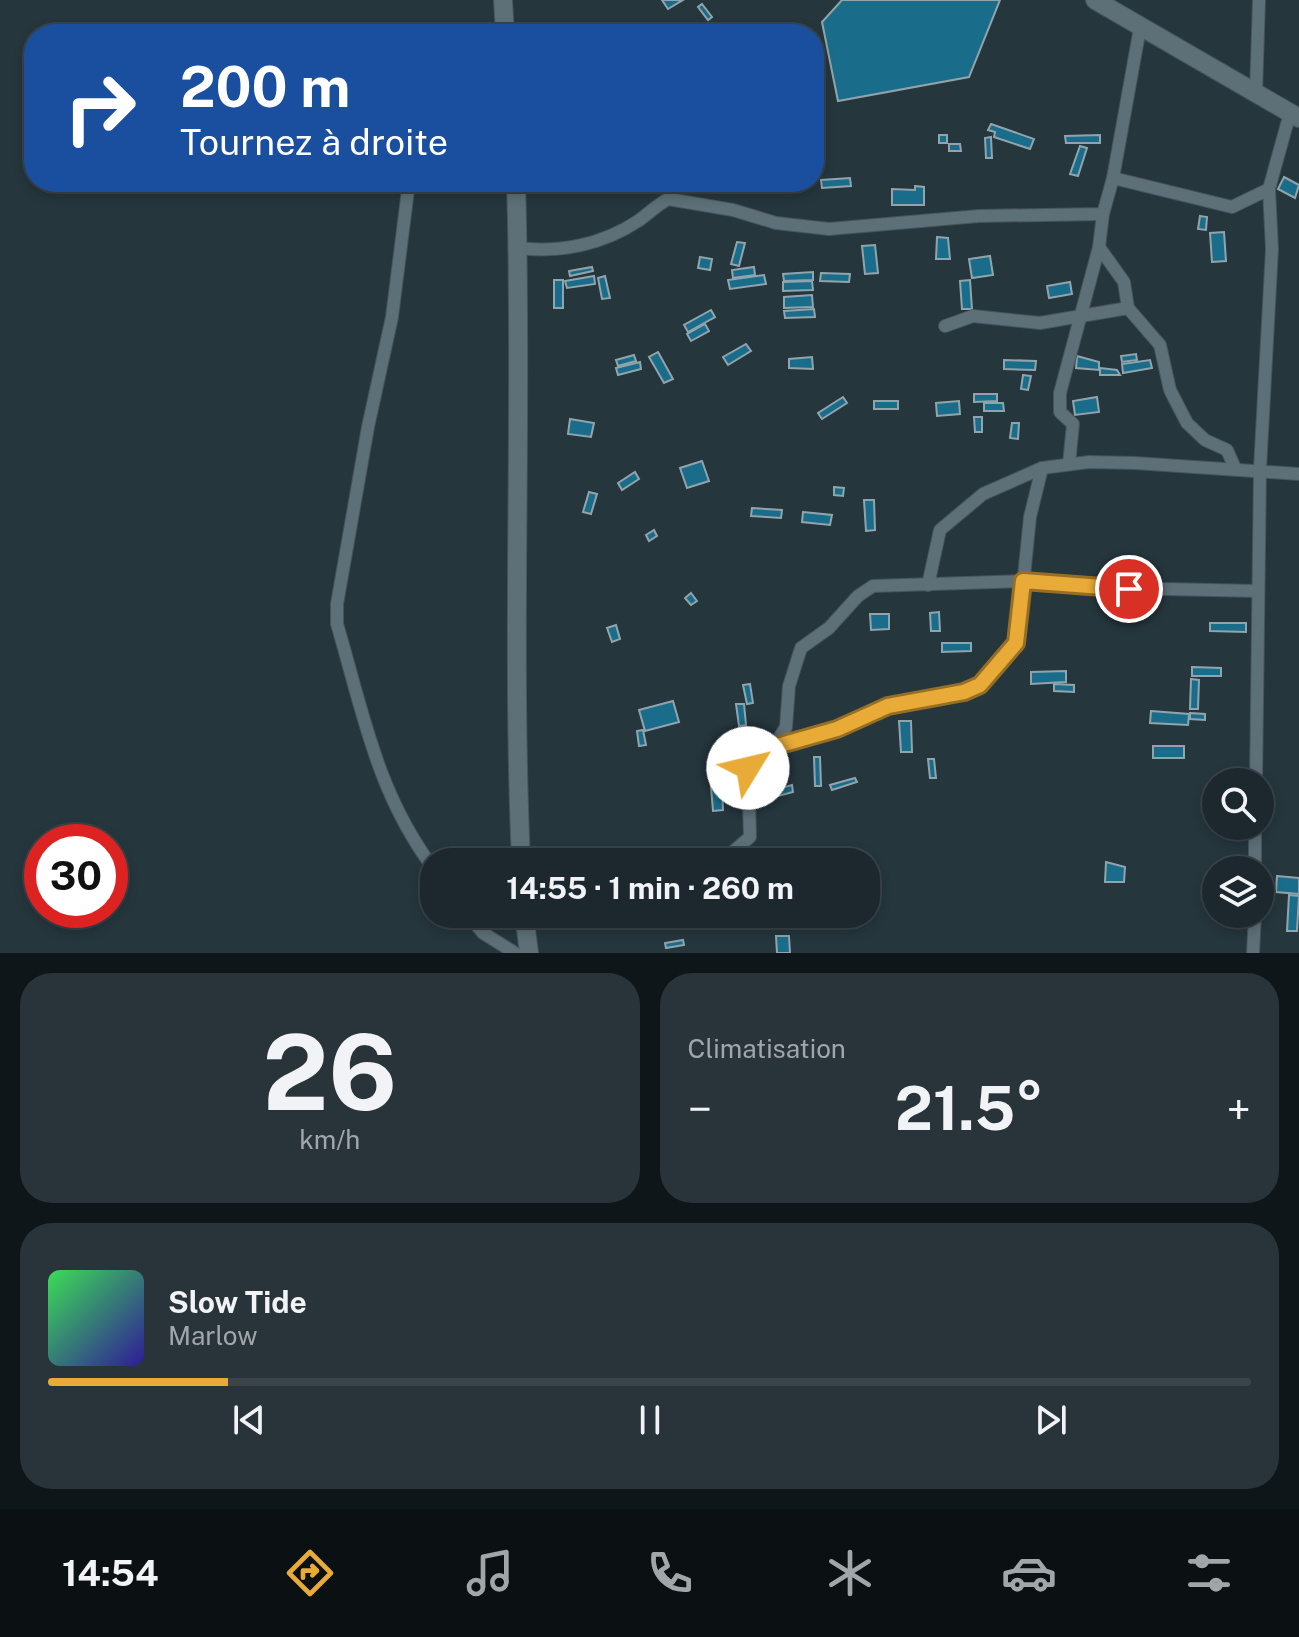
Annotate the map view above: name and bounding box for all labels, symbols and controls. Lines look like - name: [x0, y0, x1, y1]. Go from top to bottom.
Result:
- text: 200 m: [180, 54, 350, 120]
- icon: right: [48, 56, 152, 160]
- text: Tournez à droite: [180, 121, 448, 163]
- pin: [1095, 555, 1163, 623]
- icon: arrive: [1107, 567, 1151, 611]
- position arrow: [706, 726, 790, 810]
- map controls: [1202, 768, 1274, 928]
- button: search: [1202, 768, 1274, 840]
- speed limit sign: 30: [24, 824, 128, 928]
- button: layers: [1202, 856, 1274, 928]
- text: 14:55 · 1 min · 260 m: [506, 870, 794, 906]
- text: 26: [262, 1011, 397, 1133]
- text: Climatisation: [688, 1033, 846, 1064]
- text: 21.5°: [895, 1073, 1044, 1144]
- text: −: [688, 1083, 712, 1135]
- text: +: [1227, 1083, 1251, 1135]
- text: km/h: [299, 1124, 360, 1155]
- text: Slow Tide: [168, 1284, 307, 1320]
- text: Marlow: [168, 1320, 258, 1351]
- icon: previous: [227, 1398, 271, 1442]
- icon: pause: [628, 1398, 672, 1442]
- icon: next: [1029, 1398, 1073, 1442]
- icon: directions: [282, 1545, 338, 1601]
- icon: music: [462, 1545, 518, 1601]
- icon: phone: [642, 1545, 698, 1601]
- icon: climate: [822, 1545, 878, 1601]
- icon: car: [1001, 1545, 1057, 1601]
- icon: filters: [1181, 1545, 1237, 1601]
- text: 14:54: [62, 1552, 159, 1594]

